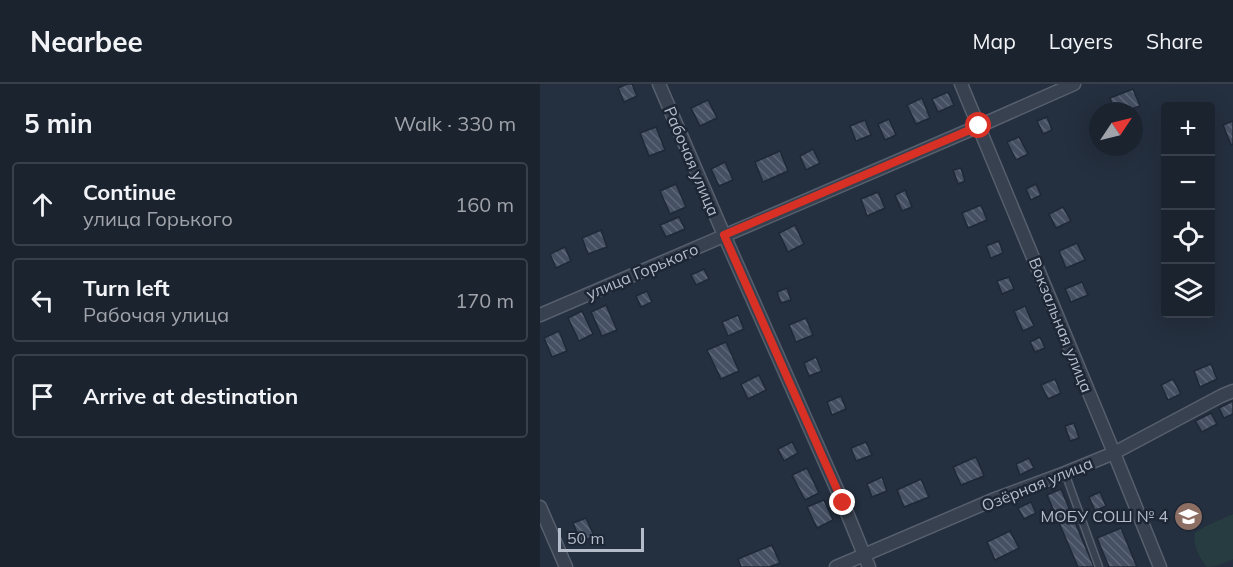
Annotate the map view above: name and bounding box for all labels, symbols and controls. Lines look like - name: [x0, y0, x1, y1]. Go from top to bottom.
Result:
- text: Nearbee: [30, 24, 143, 59]
- text: Map: [973, 28, 1016, 54]
- text: Layers: [1049, 28, 1113, 54]
- text: Share: [1146, 28, 1203, 54]
- north arrow: [1089, 102, 1143, 156]
- map controls: [1161, 102, 1215, 318]
- button: +: [1161, 102, 1215, 156]
- street label: Рабочая улица: [660, 103, 724, 219]
- text: 5 min: [24, 107, 93, 140]
- text: Walk · 330 m: [394, 111, 516, 136]
- route start: [965, 112, 991, 138]
- button: −: [1161, 156, 1215, 210]
- text: Continue: [83, 178, 176, 206]
- icon: ahead: [26, 188, 59, 221]
- text: 160 m: [455, 192, 514, 217]
- text: улица Горького: [83, 206, 233, 231]
- button: locate: [1161, 210, 1215, 264]
- street label: улица Горького: [583, 238, 701, 304]
- street label: Вокзальная улица: [1025, 255, 1097, 395]
- button: layers: [1161, 264, 1215, 318]
- text: Turn left: [83, 274, 170, 302]
- icon: left: [26, 284, 59, 317]
- text: 170 m: [455, 288, 514, 313]
- text: Рабочая улица: [83, 302, 229, 327]
- icon: arrive: [26, 380, 59, 413]
- text: Arrive at destination: [83, 382, 298, 410]
- street label: Озёрная улица: [979, 453, 1095, 515]
- route end: [829, 489, 855, 515]
- school or university icon: МОБУ СОШ № 4: [1173, 500, 1205, 532]
- place label: МОБУ СОШ № 4: [1041, 506, 1168, 526]
- scale bar: [558, 525, 644, 552]
- text: 50 m: [567, 528, 604, 548]

